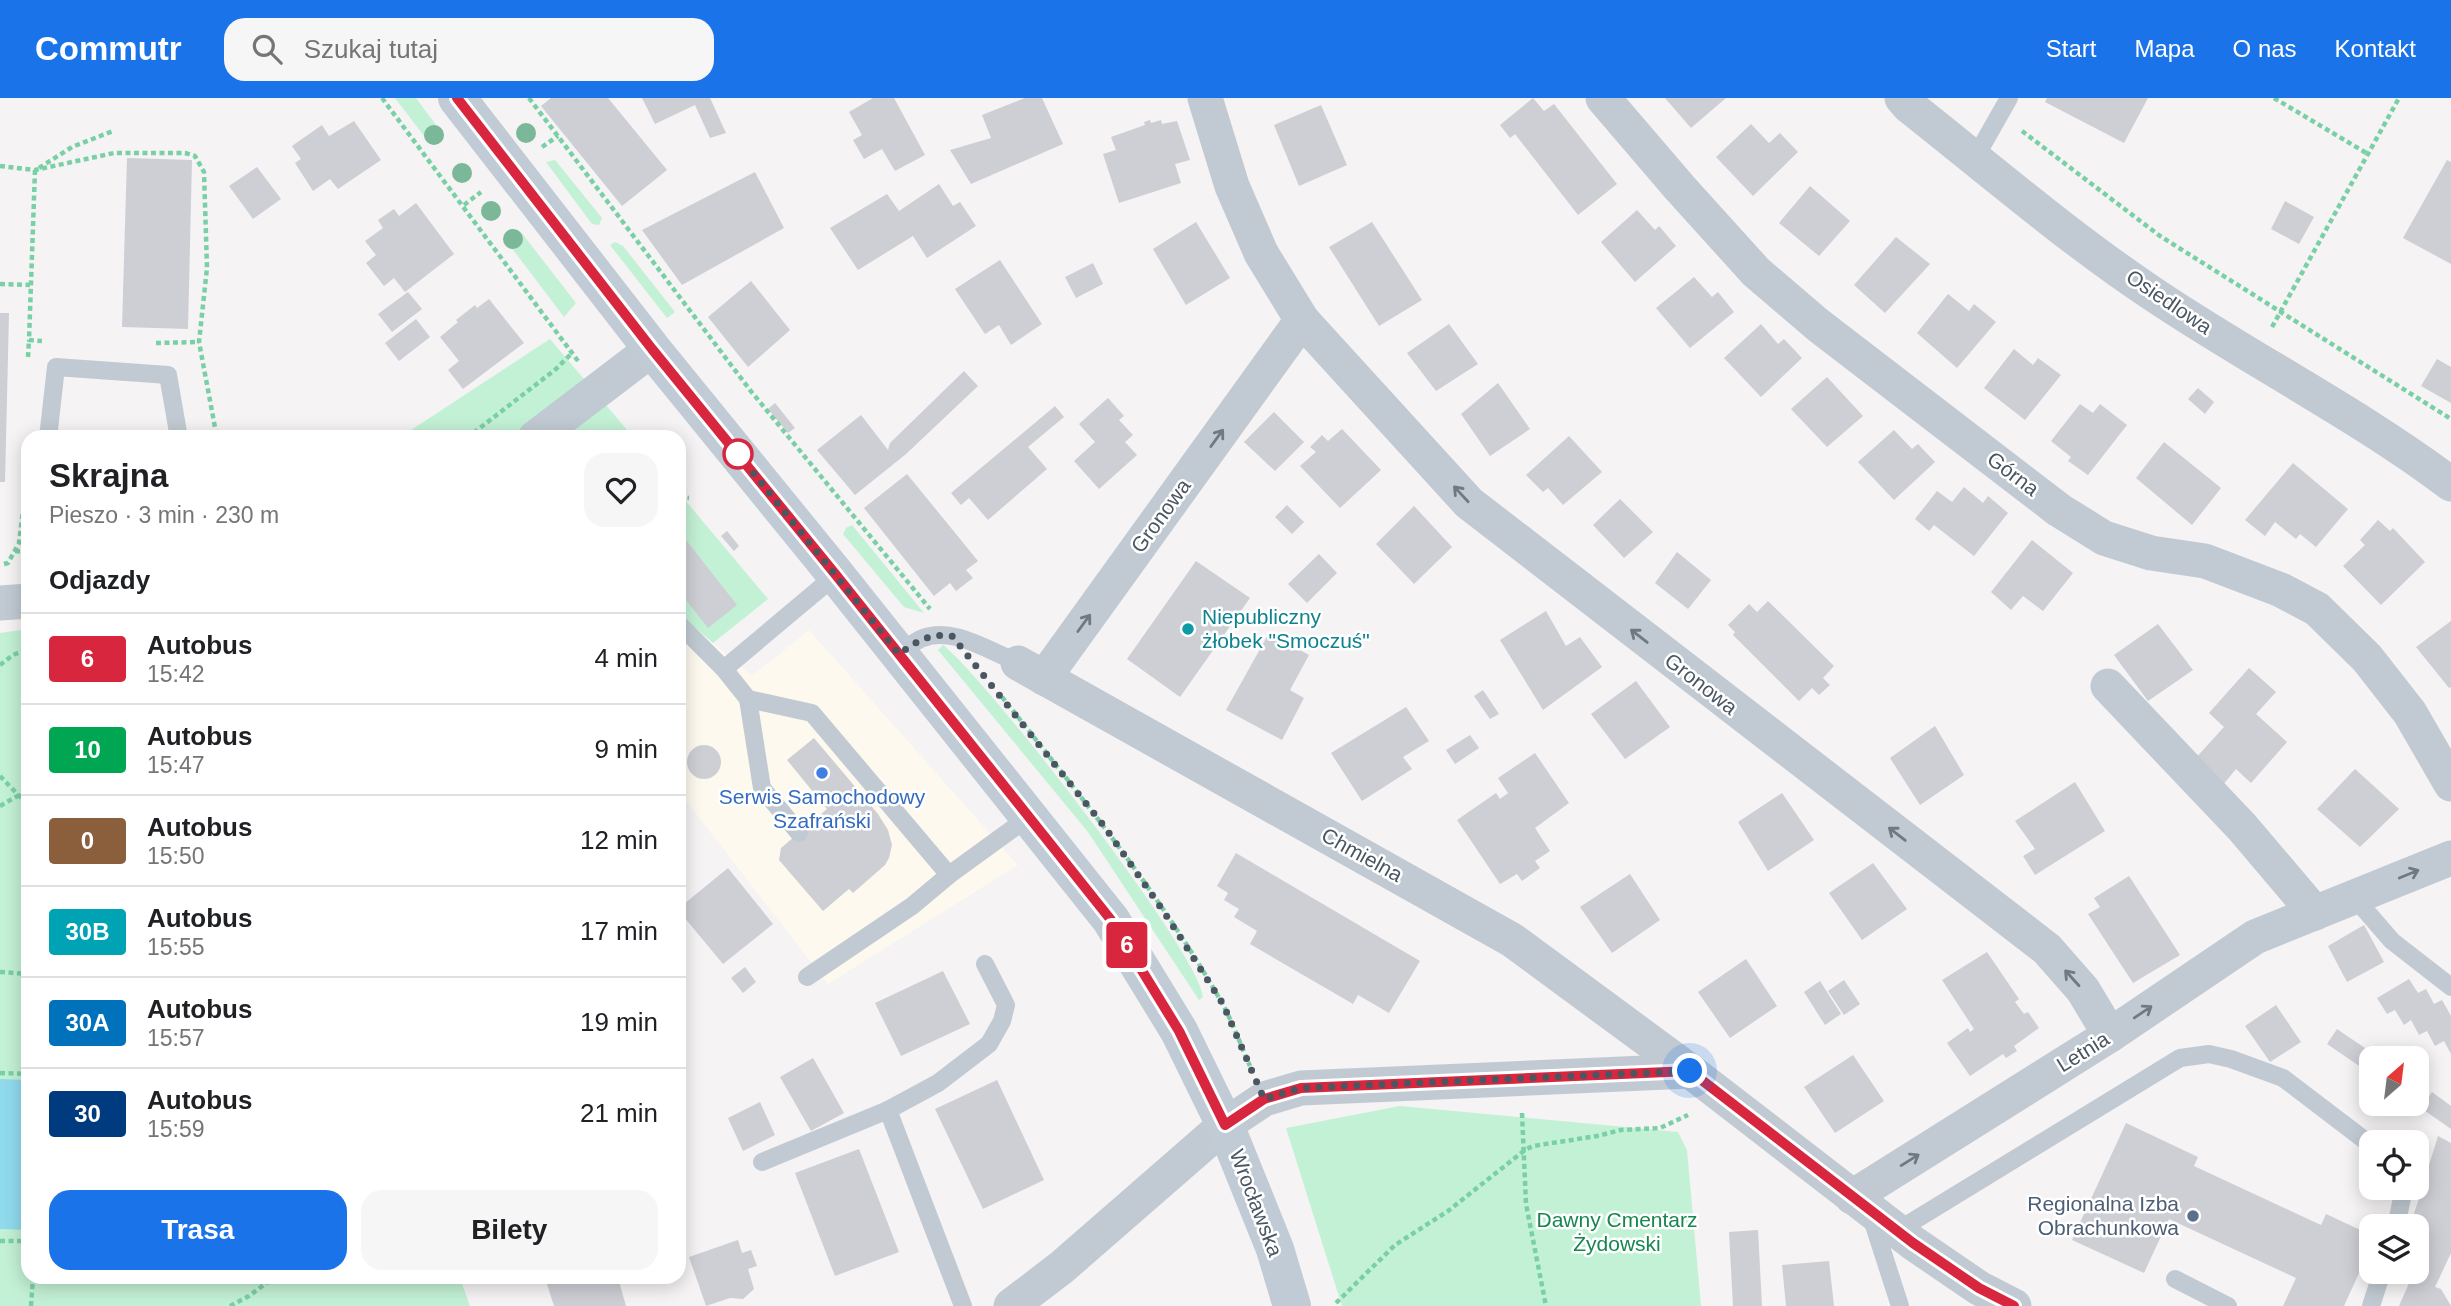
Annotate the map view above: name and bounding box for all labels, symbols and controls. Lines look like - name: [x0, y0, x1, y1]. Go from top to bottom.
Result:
- search box: [224, 18, 714, 81]
- text: Commutr: [35, 30, 182, 67]
- icon: search: [248, 30, 286, 68]
- text: Szukaj tutaj: [304, 34, 438, 64]
- text: Start: [2046, 35, 2097, 62]
- text: Mapa: [2135, 35, 2195, 62]
- text: O nas: [2233, 35, 2297, 62]
- text: Kontakt: [2335, 35, 2416, 62]
- street label: Osiedlowa: [2122, 265, 2217, 339]
- one-way arrow: [1209, 429, 1224, 448]
- unlabelled marker: [723, 439, 753, 469]
- street label: Górna: [1983, 447, 2044, 501]
- button: heart: [584, 453, 658, 527]
- text: Skrajna: [49, 457, 168, 494]
- street label: Gronowa: [1126, 474, 1195, 557]
- one-way arrow: [1453, 485, 1469, 503]
- text: Pieszo · 3 min · 230 m: [49, 502, 279, 528]
- text: Odjazdy: [49, 565, 150, 595]
- place label: Niepubliczny żłobek "Smoczuś": [1202, 605, 1370, 652]
- one-way arrow: [1076, 614, 1091, 633]
- marker: Niepubliczny żłobek "Smoczuś": [1180, 621, 1196, 637]
- one-way arrow: [1630, 628, 1649, 643]
- text: Autobus: [147, 630, 252, 660]
- text: 4 min: [594, 643, 658, 673]
- text: 6: [81, 645, 94, 672]
- street label: Gronowa: [1661, 648, 1742, 719]
- text: 15:42: [147, 661, 205, 687]
- text: Autobus: [147, 721, 252, 751]
- text: 9 min: [594, 734, 658, 764]
- text: 10: [74, 736, 101, 763]
- text: 15:47: [147, 752, 205, 778]
- marker: Serwis Samochodowy Szafrański: [814, 765, 830, 781]
- place label: Serwis Samochodowy Szafrański: [719, 785, 926, 832]
- text: Autobus: [147, 812, 252, 842]
- street label: Chmielna: [1318, 823, 1407, 886]
- text: 12 min: [580, 825, 658, 855]
- text: 0: [81, 827, 94, 854]
- one-way arrow: [1888, 827, 1907, 842]
- text: 15:50: [147, 843, 205, 869]
- one-way arrow: [2398, 867, 2419, 880]
- text: Autobus: [147, 903, 252, 933]
- text: 17 min: [580, 916, 658, 946]
- text: 30B: [65, 918, 110, 945]
- line badge: 6: [1104, 922, 1150, 968]
- text: 6: [1120, 931, 1134, 958]
- text: 15:55: [147, 934, 205, 960]
- one-way arrow: [2064, 970, 2081, 987]
- text: Autobus: [147, 994, 252, 1024]
- one-way arrow: [2133, 1005, 2152, 1020]
- text: 19 min: [580, 1007, 658, 1037]
- text: 30A: [65, 1009, 110, 1036]
- text: 15:57: [147, 1025, 205, 1051]
- street label: Letnia: [2052, 1026, 2113, 1076]
- north arrow: [2359, 1046, 2429, 1116]
- map controls: [2359, 1046, 2429, 1284]
- your location: [1672, 1053, 1707, 1088]
- text: Autobus: [147, 1085, 252, 1115]
- text: 21 min: [580, 1098, 658, 1128]
- text: 30: [74, 1100, 101, 1127]
- text: 15:59: [147, 1116, 205, 1142]
- button: locate: [2359, 1130, 2429, 1200]
- street label: Wrocławska: [1226, 1146, 1288, 1260]
- one-way arrow: [1899, 1153, 1919, 1167]
- button: Trasa: [49, 1190, 347, 1270]
- button: Bilety: [361, 1190, 658, 1270]
- place label: Regionalna Izba Obrachunkowa: [2027, 1192, 2179, 1239]
- park label: Dawny Cmentarz Żydowski: [1536, 1208, 1698, 1255]
- marker: Regionalna Izba Obrachunkowa: [2185, 1208, 2201, 1224]
- button: layers: [2359, 1214, 2429, 1284]

